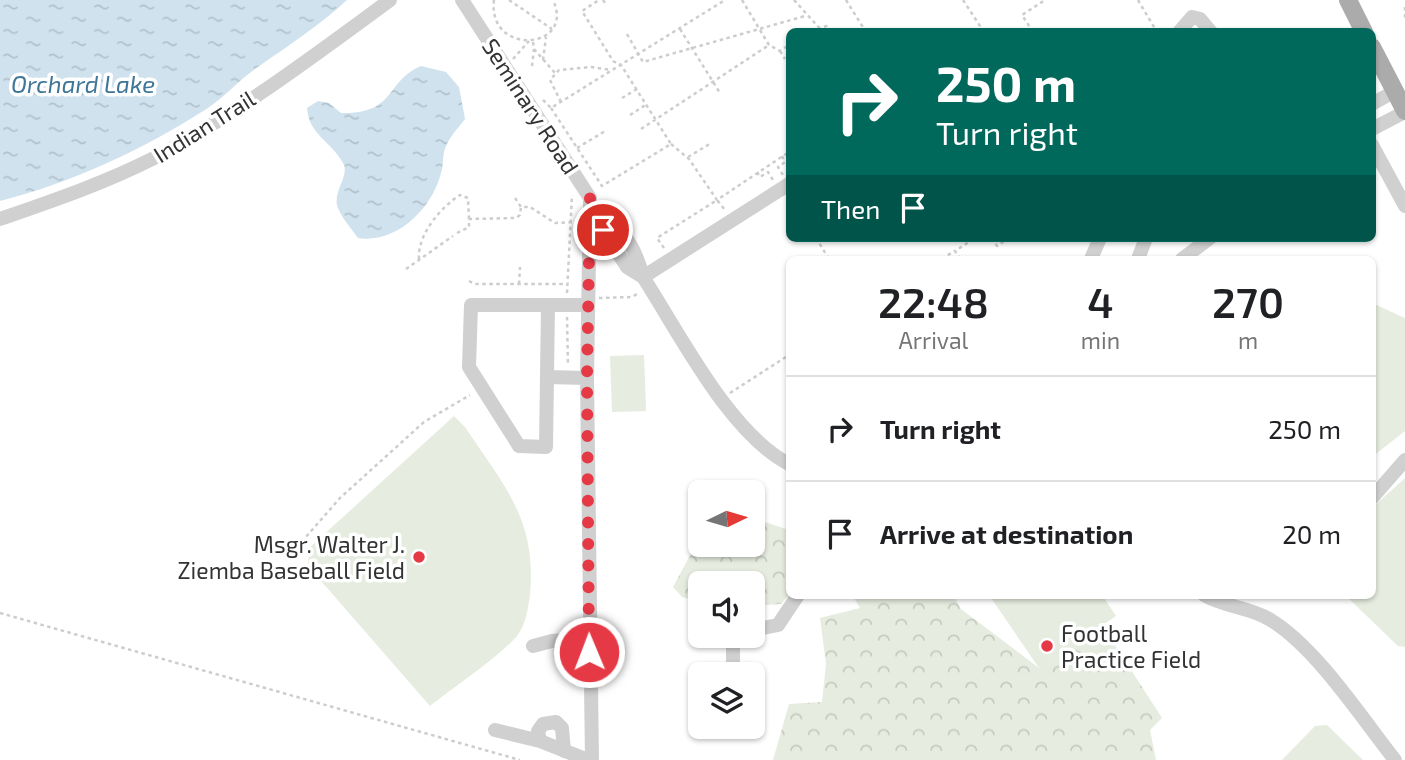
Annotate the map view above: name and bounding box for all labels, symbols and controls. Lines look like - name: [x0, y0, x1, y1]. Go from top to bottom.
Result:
- street label: Seminary Road: [477, 33, 585, 179]
- text: 250 m: [936, 53, 1076, 112]
- icon: right: [821, 56, 912, 147]
- water label: Orchard Lake: [11, 69, 155, 98]
- street label: Indian Trail: [148, 84, 260, 168]
- text: Turn right: [936, 113, 1078, 151]
- icon: arrive: [894, 189, 932, 227]
- text: Then: [821, 193, 880, 224]
- pin: [573, 200, 633, 260]
- icon: arrive: [584, 211, 622, 249]
- text: 22:48: [878, 276, 989, 326]
- text: 4: [1087, 276, 1114, 326]
- text: 270: [1212, 276, 1284, 326]
- text: Arrival: [898, 326, 968, 354]
- text: min: [1081, 326, 1120, 354]
- text: m: [1238, 326, 1258, 354]
- icon: right: [821, 410, 859, 448]
- text: Turn right: [880, 413, 1001, 444]
- text: 250 m: [1268, 413, 1341, 444]
- north arrow: [688, 480, 765, 556]
- map controls: [688, 480, 765, 739]
- icon: arrive: [821, 515, 859, 553]
- text: Arrive at destination: [880, 518, 1133, 549]
- text: 20 m: [1282, 518, 1341, 549]
- place label: Msgr. Walter J. Ziemba Baseball Field: [178, 530, 405, 584]
- marker: Msgr. Walter J. Ziemba Baseball Field: [411, 549, 427, 565]
- button: sound: [688, 571, 765, 648]
- position arrow: [552, 615, 626, 689]
- place label: Football Practice Field: [1061, 619, 1201, 673]
- marker: Football Practice Field: [1039, 638, 1055, 654]
- button: layers: [688, 662, 765, 739]

